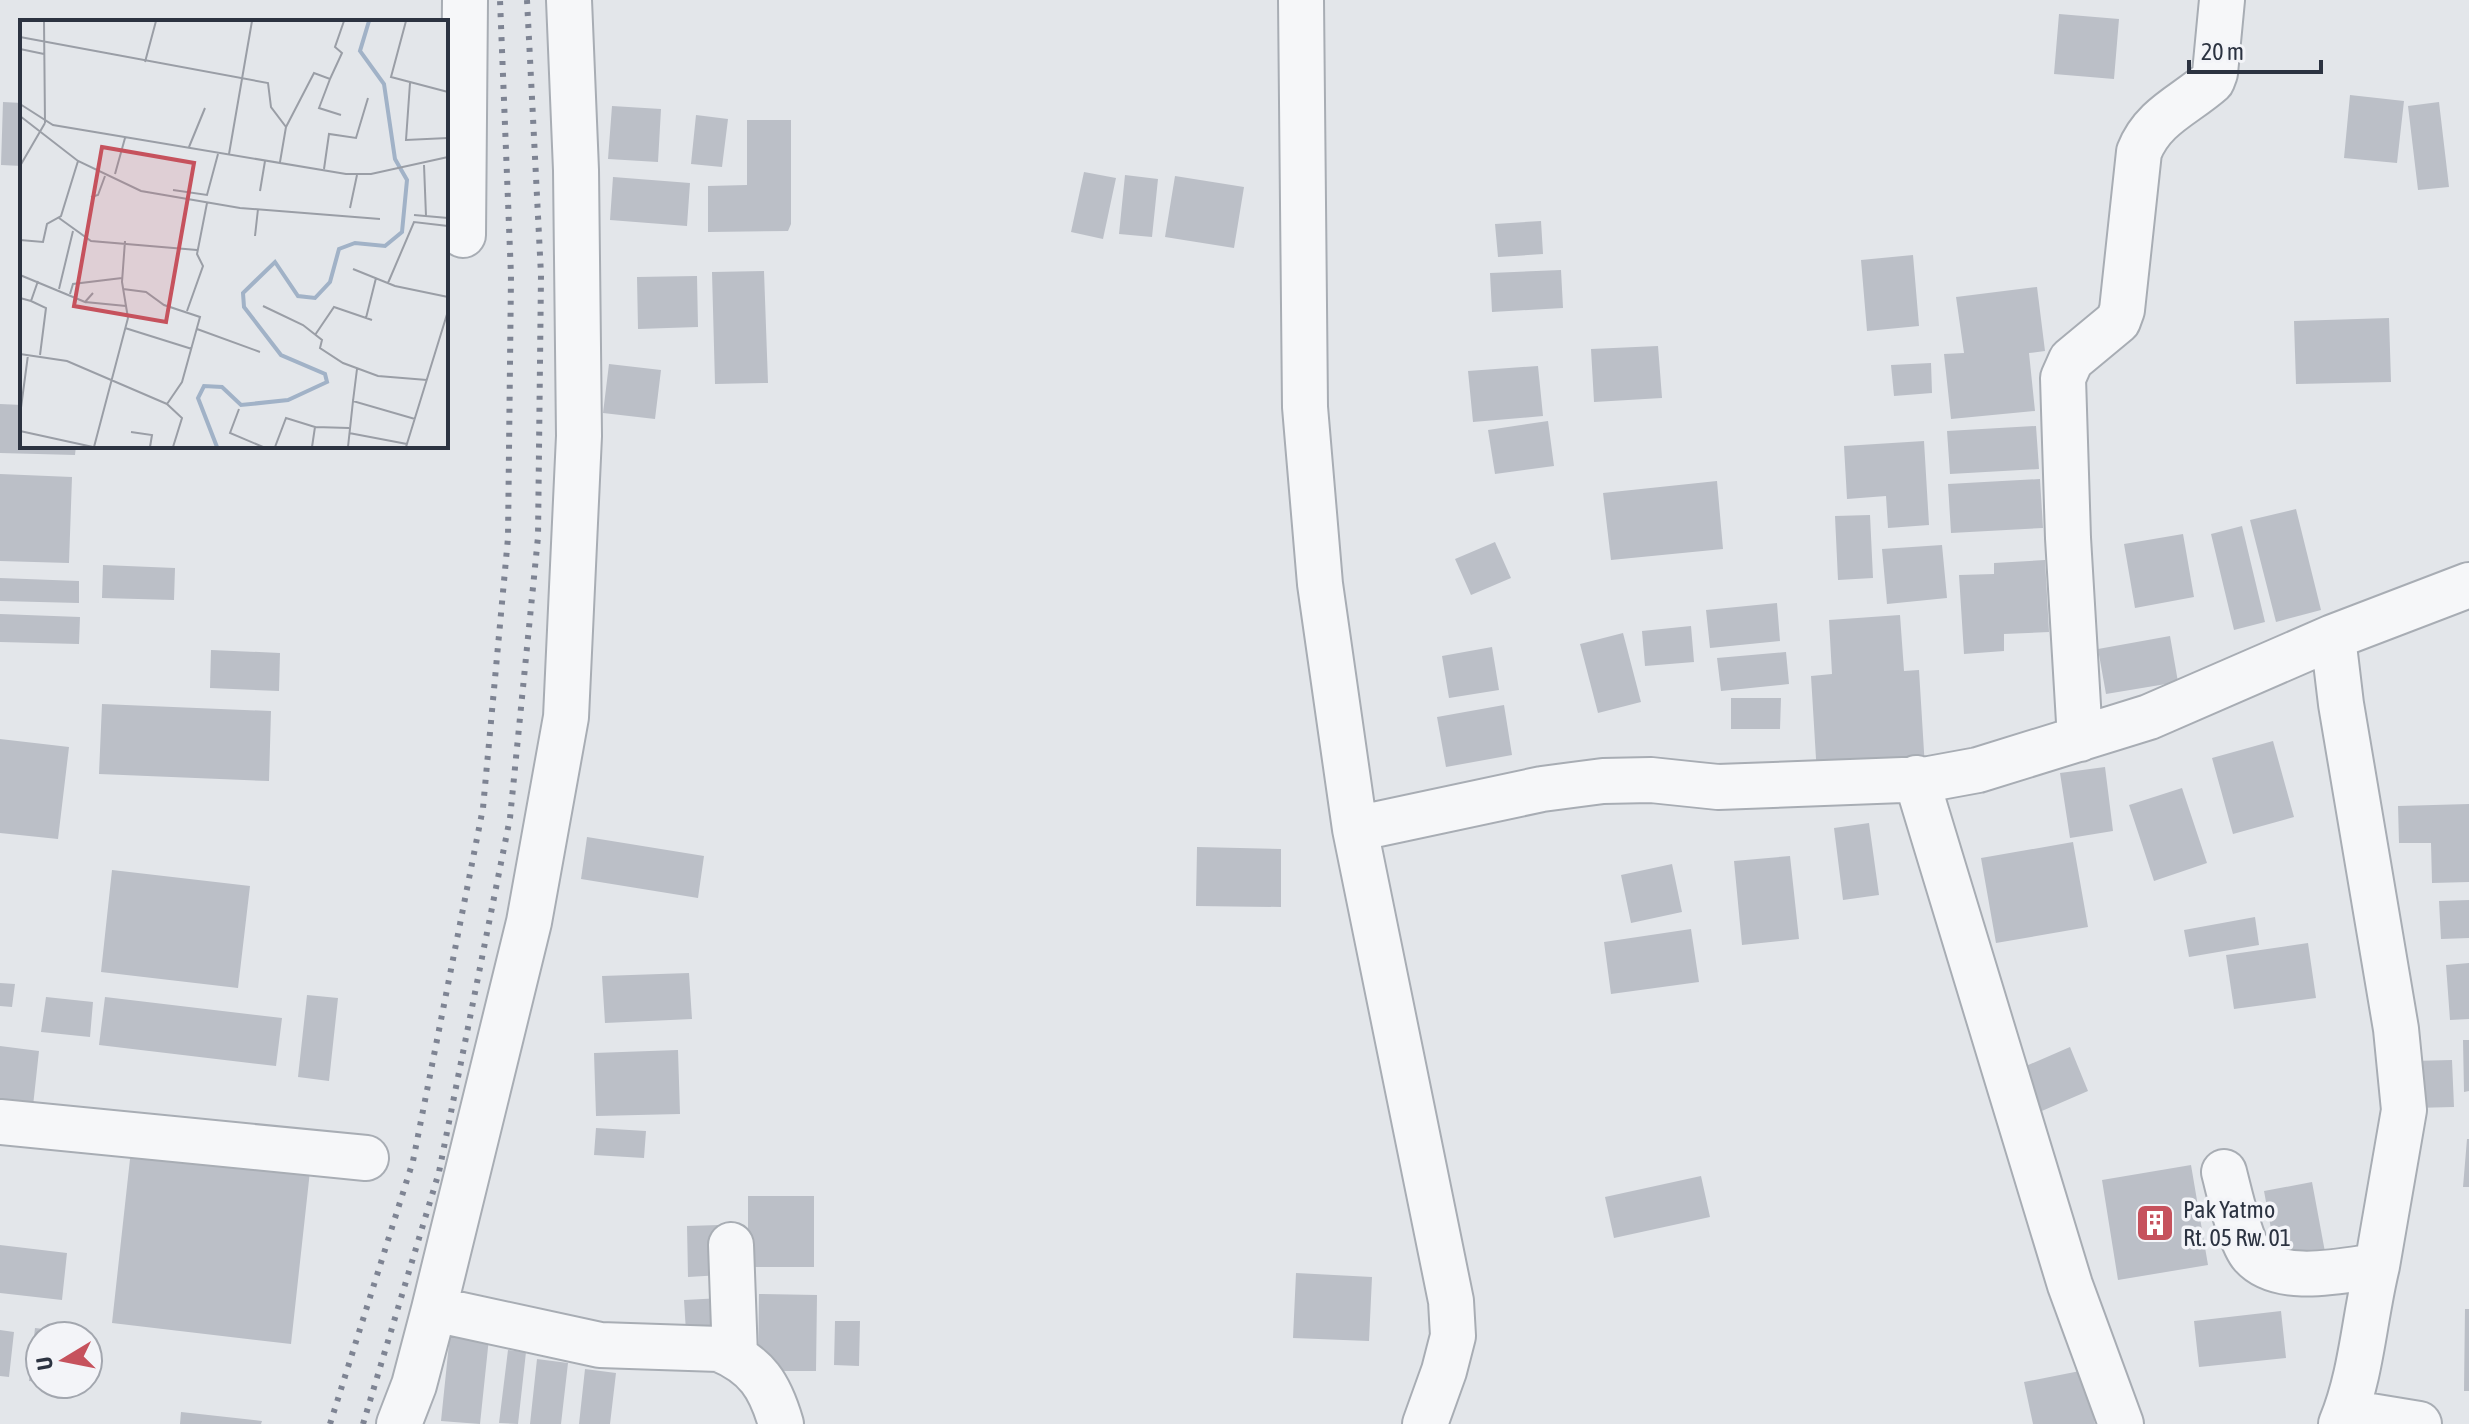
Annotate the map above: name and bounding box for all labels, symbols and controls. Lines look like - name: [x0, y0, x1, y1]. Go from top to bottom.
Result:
- inset map: [20, 20, 448, 448]
- scale bar: [2189, 24, 2321, 74]
- text: 20 m: [2201, 38, 2244, 65]
- place label: Pak Yatmo Rt. 05 Rw. 01: [2183, 1196, 2291, 1251]
- building icon: Pak Yatmo Rt. 05 Rw. 01: [2134, 1202, 2176, 1244]
- north arrow: [24, 1320, 104, 1400]
- text: U: [30, 1355, 58, 1372]

